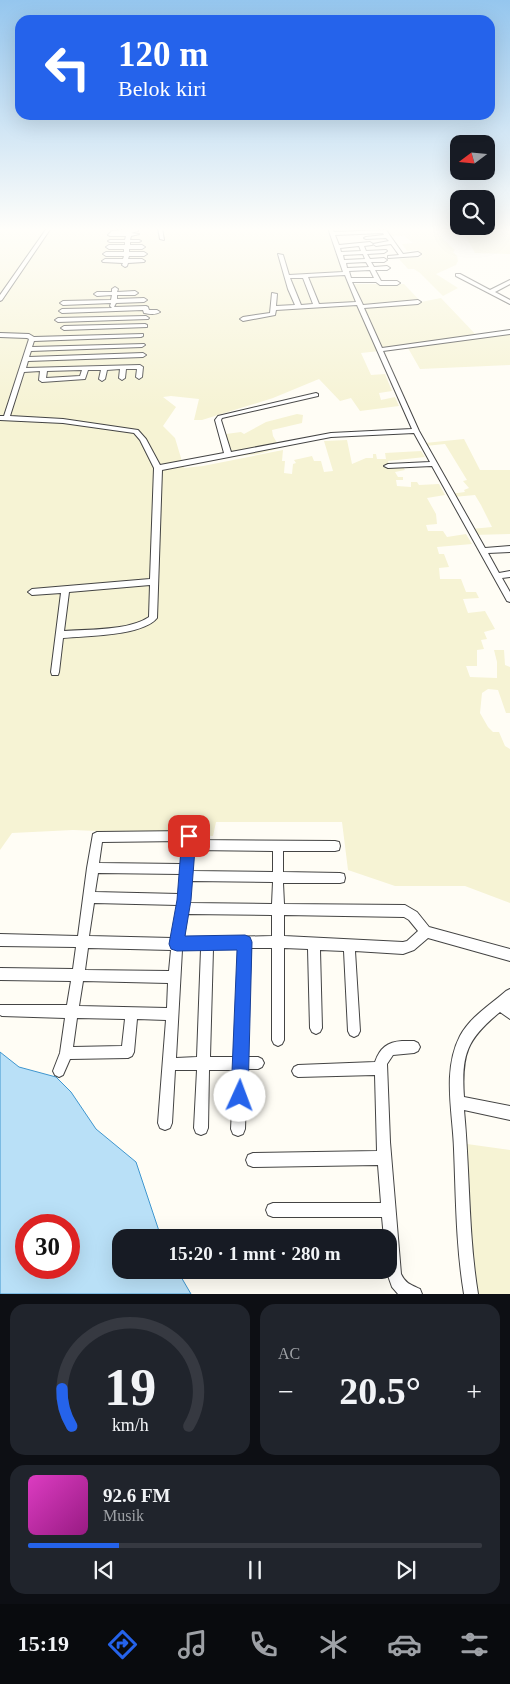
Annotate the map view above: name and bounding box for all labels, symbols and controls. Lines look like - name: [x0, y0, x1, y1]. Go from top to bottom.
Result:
- icon: left: [35, 35, 100, 100]
- text: 120 m: [118, 35, 208, 74]
- text: Belok kiri: [118, 76, 207, 101]
- north arrow: [450, 135, 495, 180]
- map controls: [450, 135, 495, 235]
- button: search: [450, 190, 495, 235]
- pin: [168, 815, 210, 857]
- icon: arrive: [175, 822, 203, 850]
- position arrow: [213, 1069, 265, 1121]
- speed limit sign: 30: [15, 1214, 80, 1279]
- text: 15:20 · 1 mnt · 280 m: [168, 1243, 341, 1264]
- text: AC: [278, 1345, 300, 1362]
- text: 19: [104, 1359, 156, 1416]
- text: 20.5°: [339, 1370, 421, 1412]
- text: −: [278, 1376, 294, 1407]
- text: +: [466, 1376, 482, 1407]
- text: km/h: [112, 1415, 148, 1435]
- text: 92.6 FM: [103, 1485, 171, 1506]
- text: Musik: [103, 1507, 144, 1524]
- icon: previous: [90, 1556, 118, 1584]
- icon: pause: [241, 1556, 269, 1584]
- icon: next: [392, 1556, 420, 1584]
- icon: directions: [105, 1627, 140, 1662]
- icon: music: [175, 1627, 210, 1662]
- icon: phone: [246, 1627, 281, 1662]
- icon: climate: [316, 1627, 351, 1662]
- icon: car: [387, 1627, 422, 1662]
- icon: filters: [457, 1627, 492, 1662]
- text: 15:19: [18, 1631, 69, 1656]

